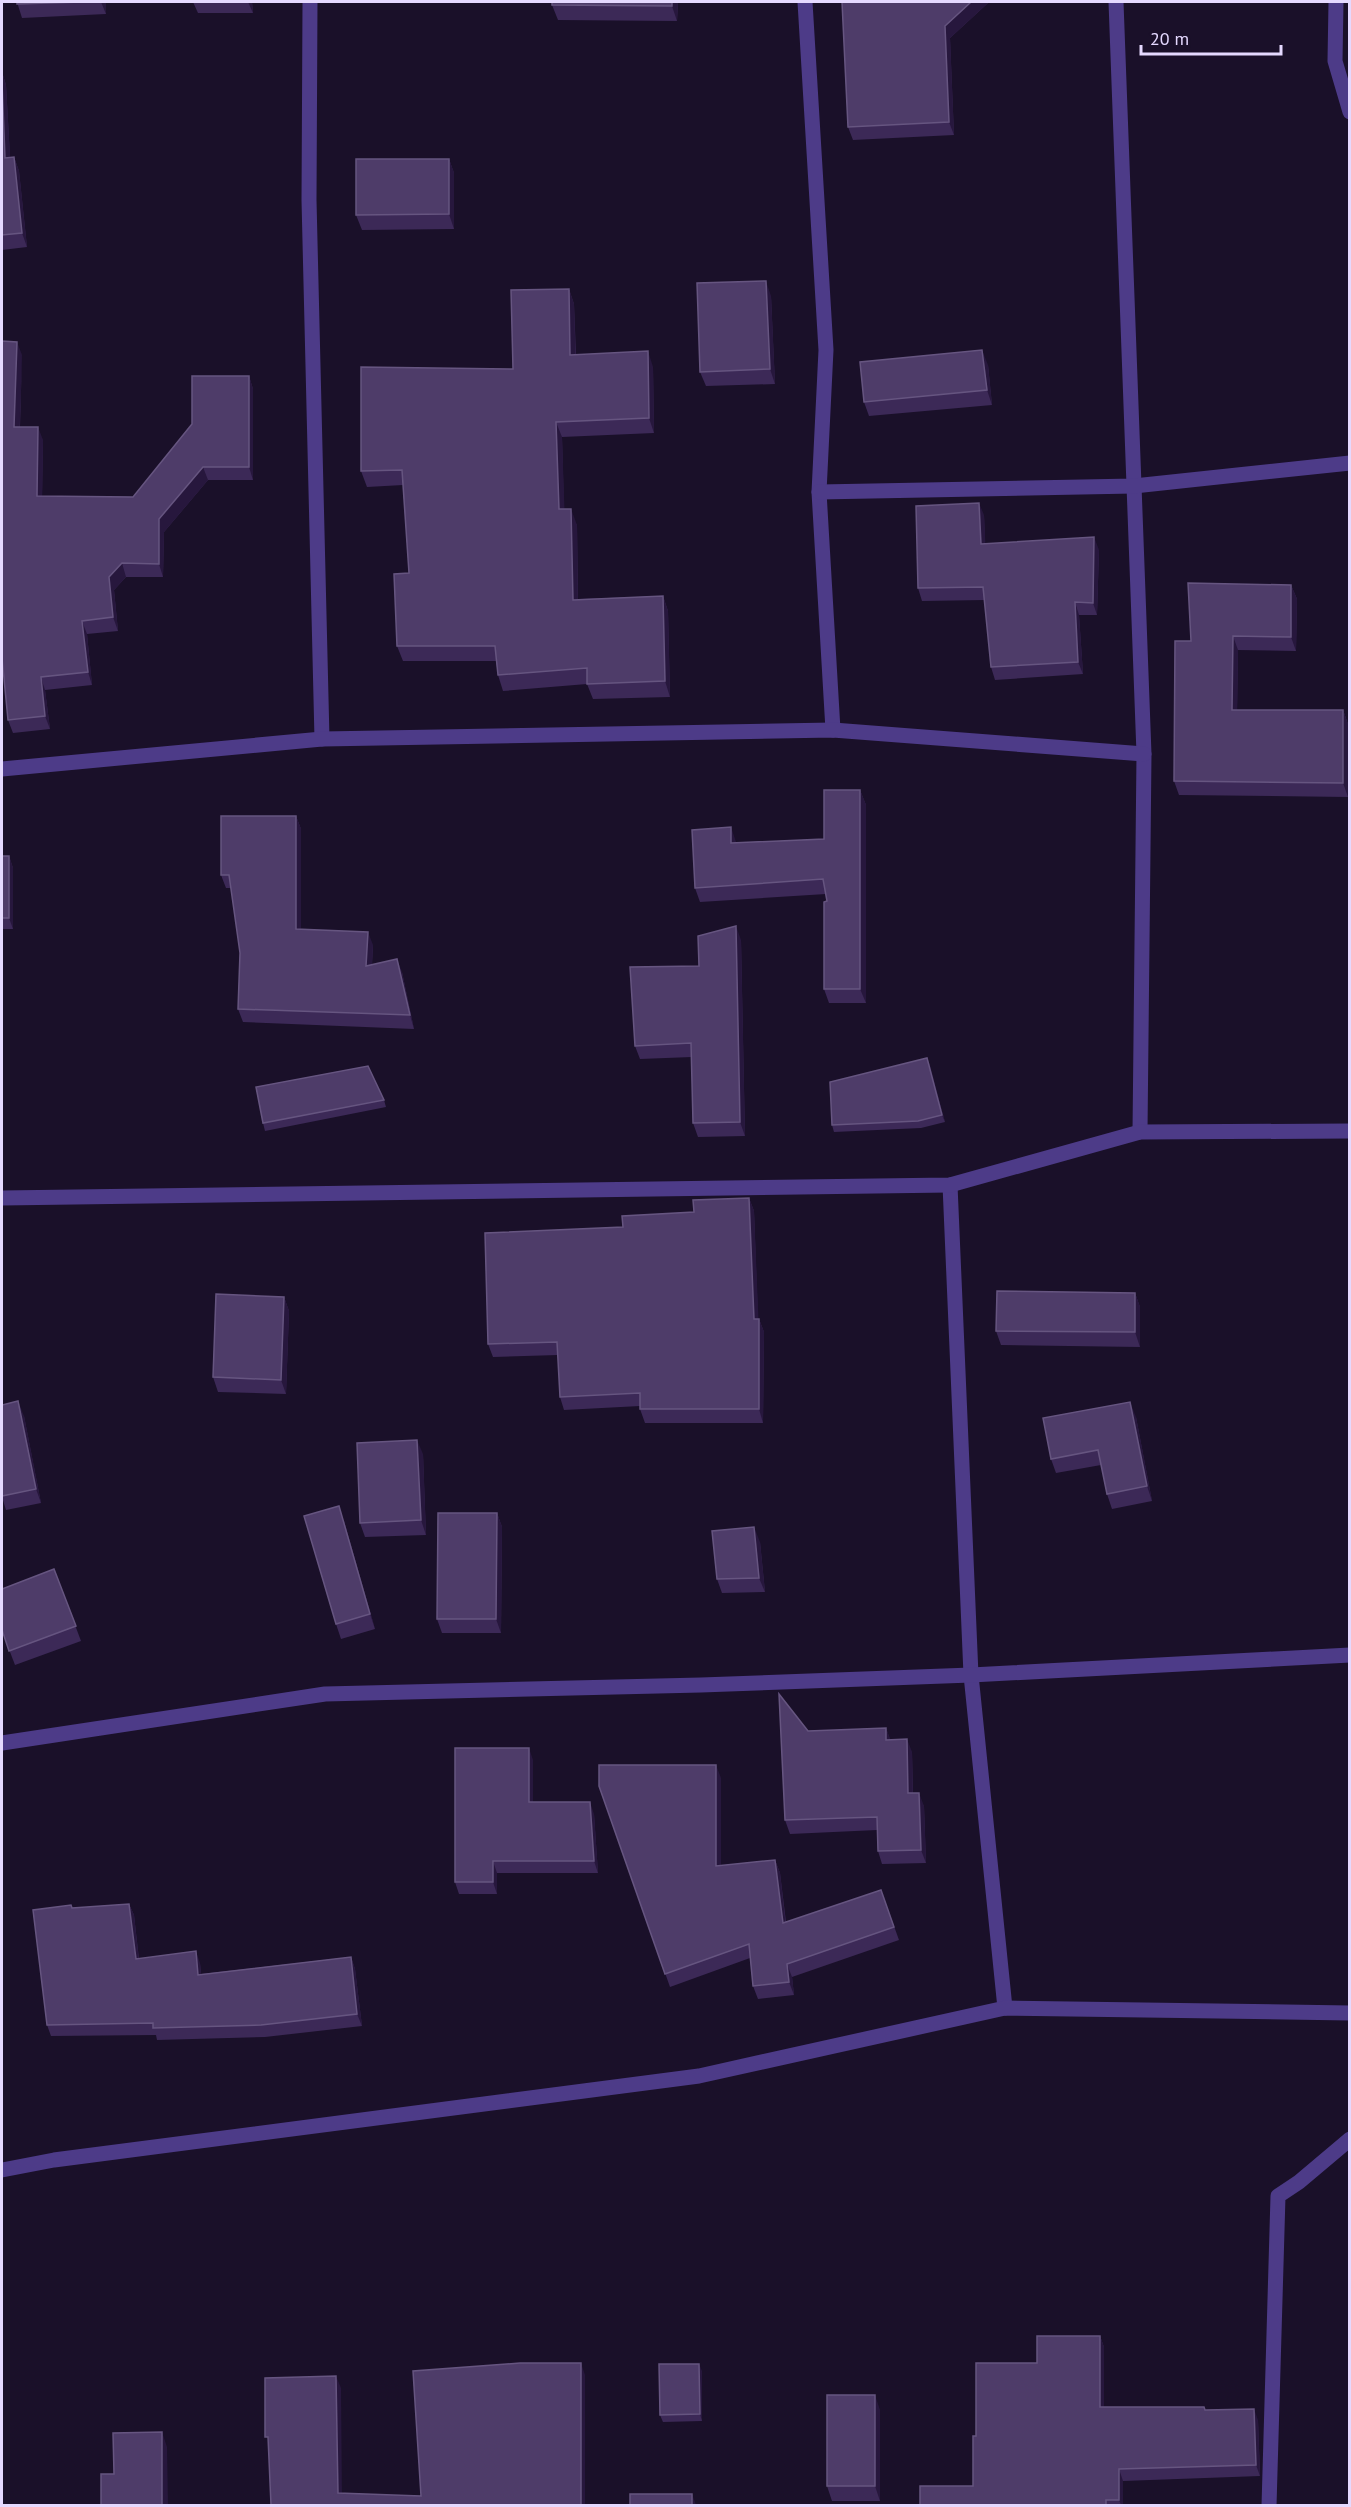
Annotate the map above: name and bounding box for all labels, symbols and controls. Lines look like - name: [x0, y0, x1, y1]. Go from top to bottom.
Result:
- scale bar: [1141, 18, 1280, 56]
- text: 20 m: [1150, 27, 1189, 50]

